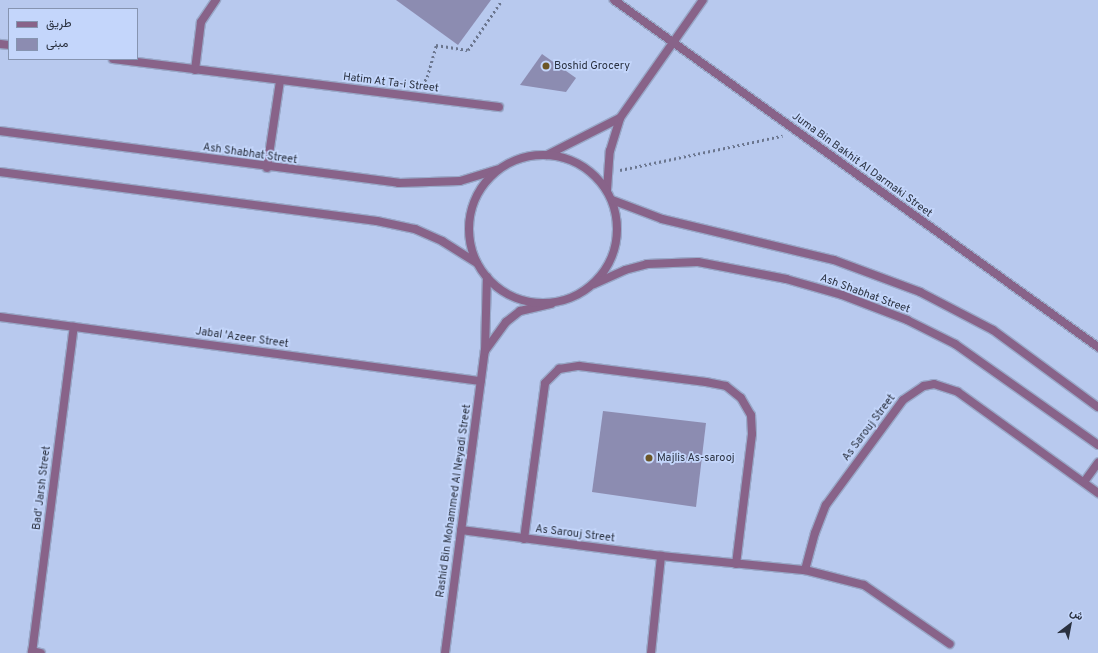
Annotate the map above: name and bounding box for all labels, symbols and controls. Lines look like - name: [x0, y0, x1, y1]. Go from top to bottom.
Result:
- legend: [8, 8, 138, 60]
- text: طريق: [46, 16, 71, 32]
- text: مبنى: [46, 36, 68, 52]
- place label: Boshid Grocery: [554, 59, 630, 73]
- marker: Boshid Grocery: [541, 61, 551, 71]
- street label: Hatim At Ta-i Street: [342, 71, 440, 95]
- street label: Juma Bin Bakhit Al Darmaki Street: [789, 110, 935, 220]
- street label: Ash Shabhat Street: [202, 141, 298, 167]
- street label: Ash Shabhat Street: [818, 272, 912, 316]
- street label: Jabal 'Azeer Street: [195, 325, 289, 351]
- street label: As Sarouj Street: [840, 392, 898, 464]
- street label: Rashid Bin Mohammed Al Neyadi Street: [434, 403, 474, 599]
- street label: Bad' Jarsh Street: [30, 445, 54, 531]
- place label: Majlis As-sarooj: [657, 451, 735, 465]
- marker: Majlis As-sarooj: [644, 453, 654, 463]
- street label: As Sarouj Street: [534, 523, 616, 545]
- north arrow: [1050, 605, 1090, 645]
- text: ش: [1067, 605, 1086, 624]

